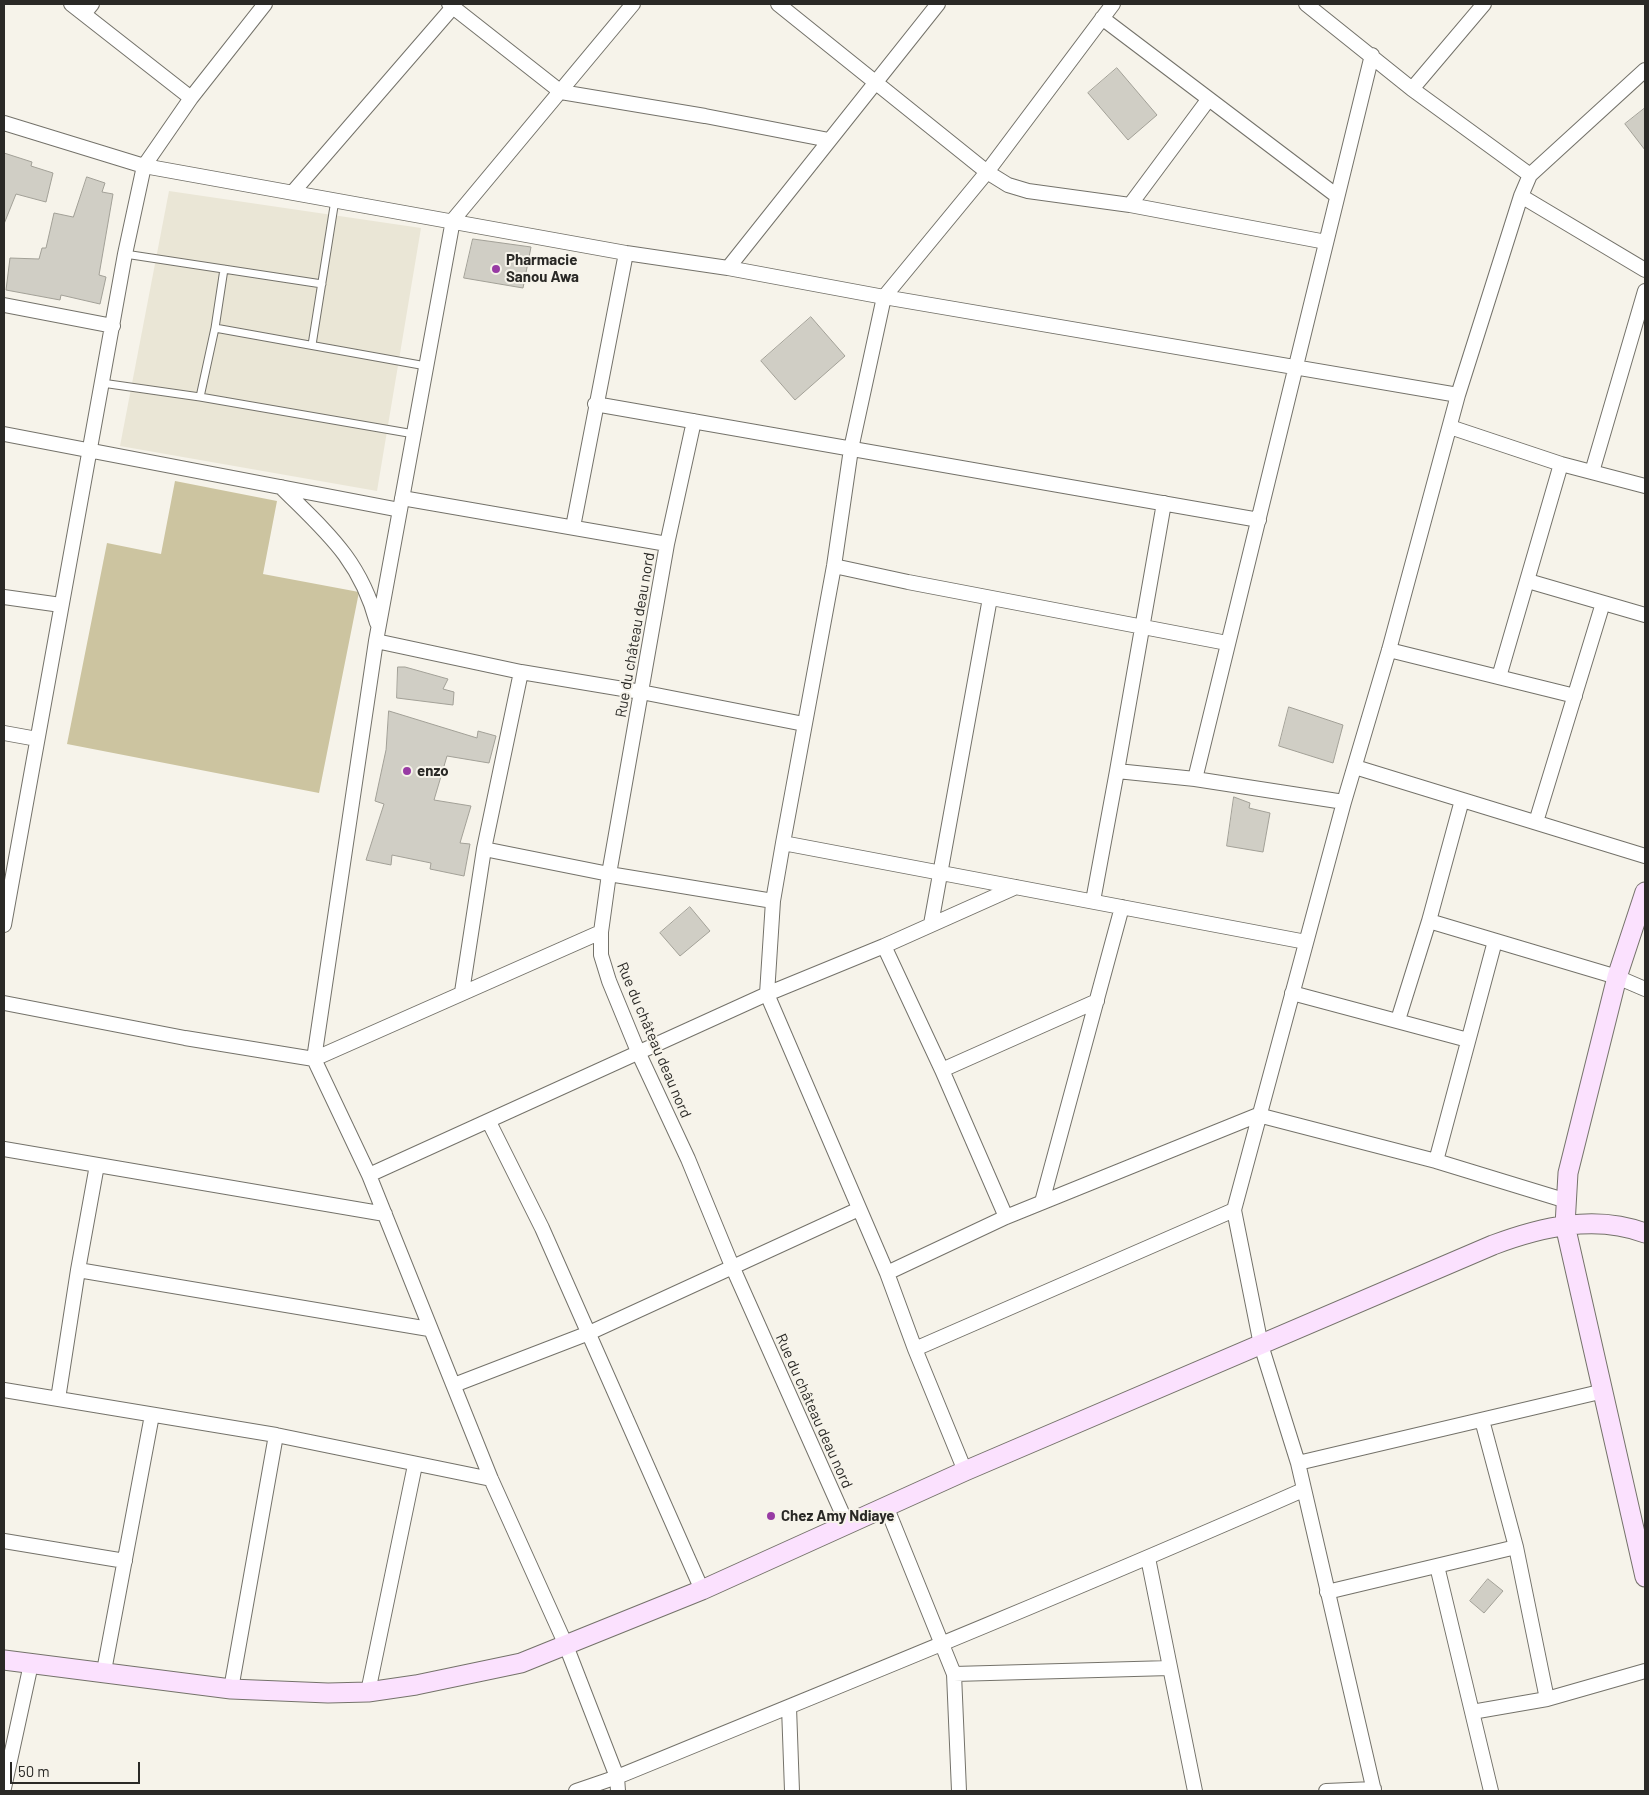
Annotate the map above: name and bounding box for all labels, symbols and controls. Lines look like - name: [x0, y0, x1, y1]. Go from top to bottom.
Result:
- place label: Pharmacie Sanou Awa: [506, 251, 579, 286]
- marker: Pharmacie Sanou Awa: [490, 263, 502, 275]
- street label: Rue du château deau nord: [612, 551, 658, 719]
- place label: enzo: [417, 762, 449, 780]
- marker: enzo: [401, 765, 413, 777]
- street label: Rue du château deau nord: [613, 959, 695, 1121]
- street label: Rue du château deau nord: [772, 1331, 856, 1491]
- place label: Chez Amy Ndiaye: [781, 1507, 894, 1525]
- marker: Chez Amy Ndiaye: [765, 1510, 777, 1522]
- scale bar: [12, 1752, 142, 1784]
- text: 50 m: [18, 1762, 50, 1780]

